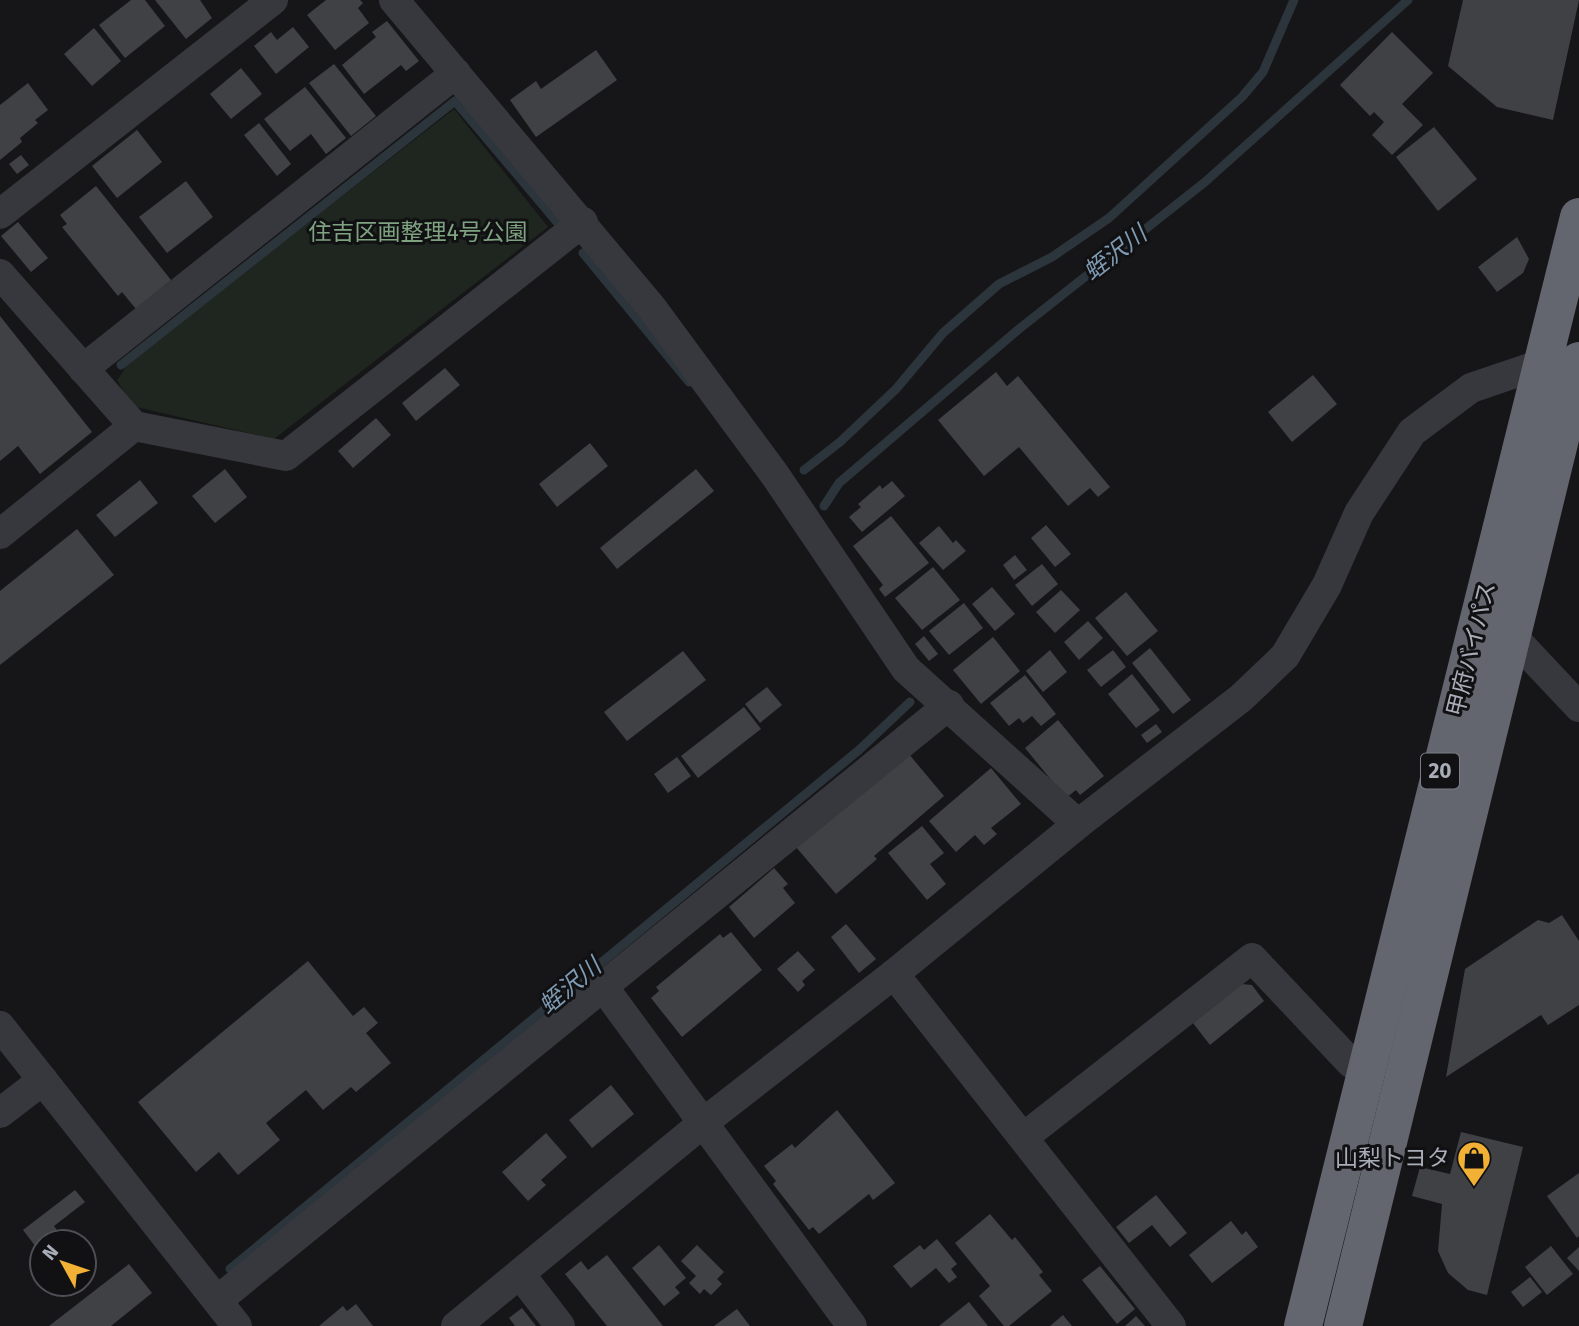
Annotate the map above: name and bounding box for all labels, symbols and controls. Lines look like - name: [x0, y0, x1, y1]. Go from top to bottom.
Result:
- park label: 住吉区画整理4号公園: [308, 218, 528, 246]
- water label: 蛭沢川: [1078, 218, 1154, 286]
- street label: 甲府バイパス: [1441, 579, 1501, 719]
- road number: 20: [1421, 754, 1459, 788]
- water label: 蛭沢川: [533, 950, 609, 1020]
- shop icon: 山梨トヨタ: [1455, 1139, 1493, 1188]
- place label: 山梨トヨタ: [1335, 1144, 1450, 1172]
- north arrow: [28, 1228, 98, 1298]
- text: N: [37, 1240, 63, 1265]

